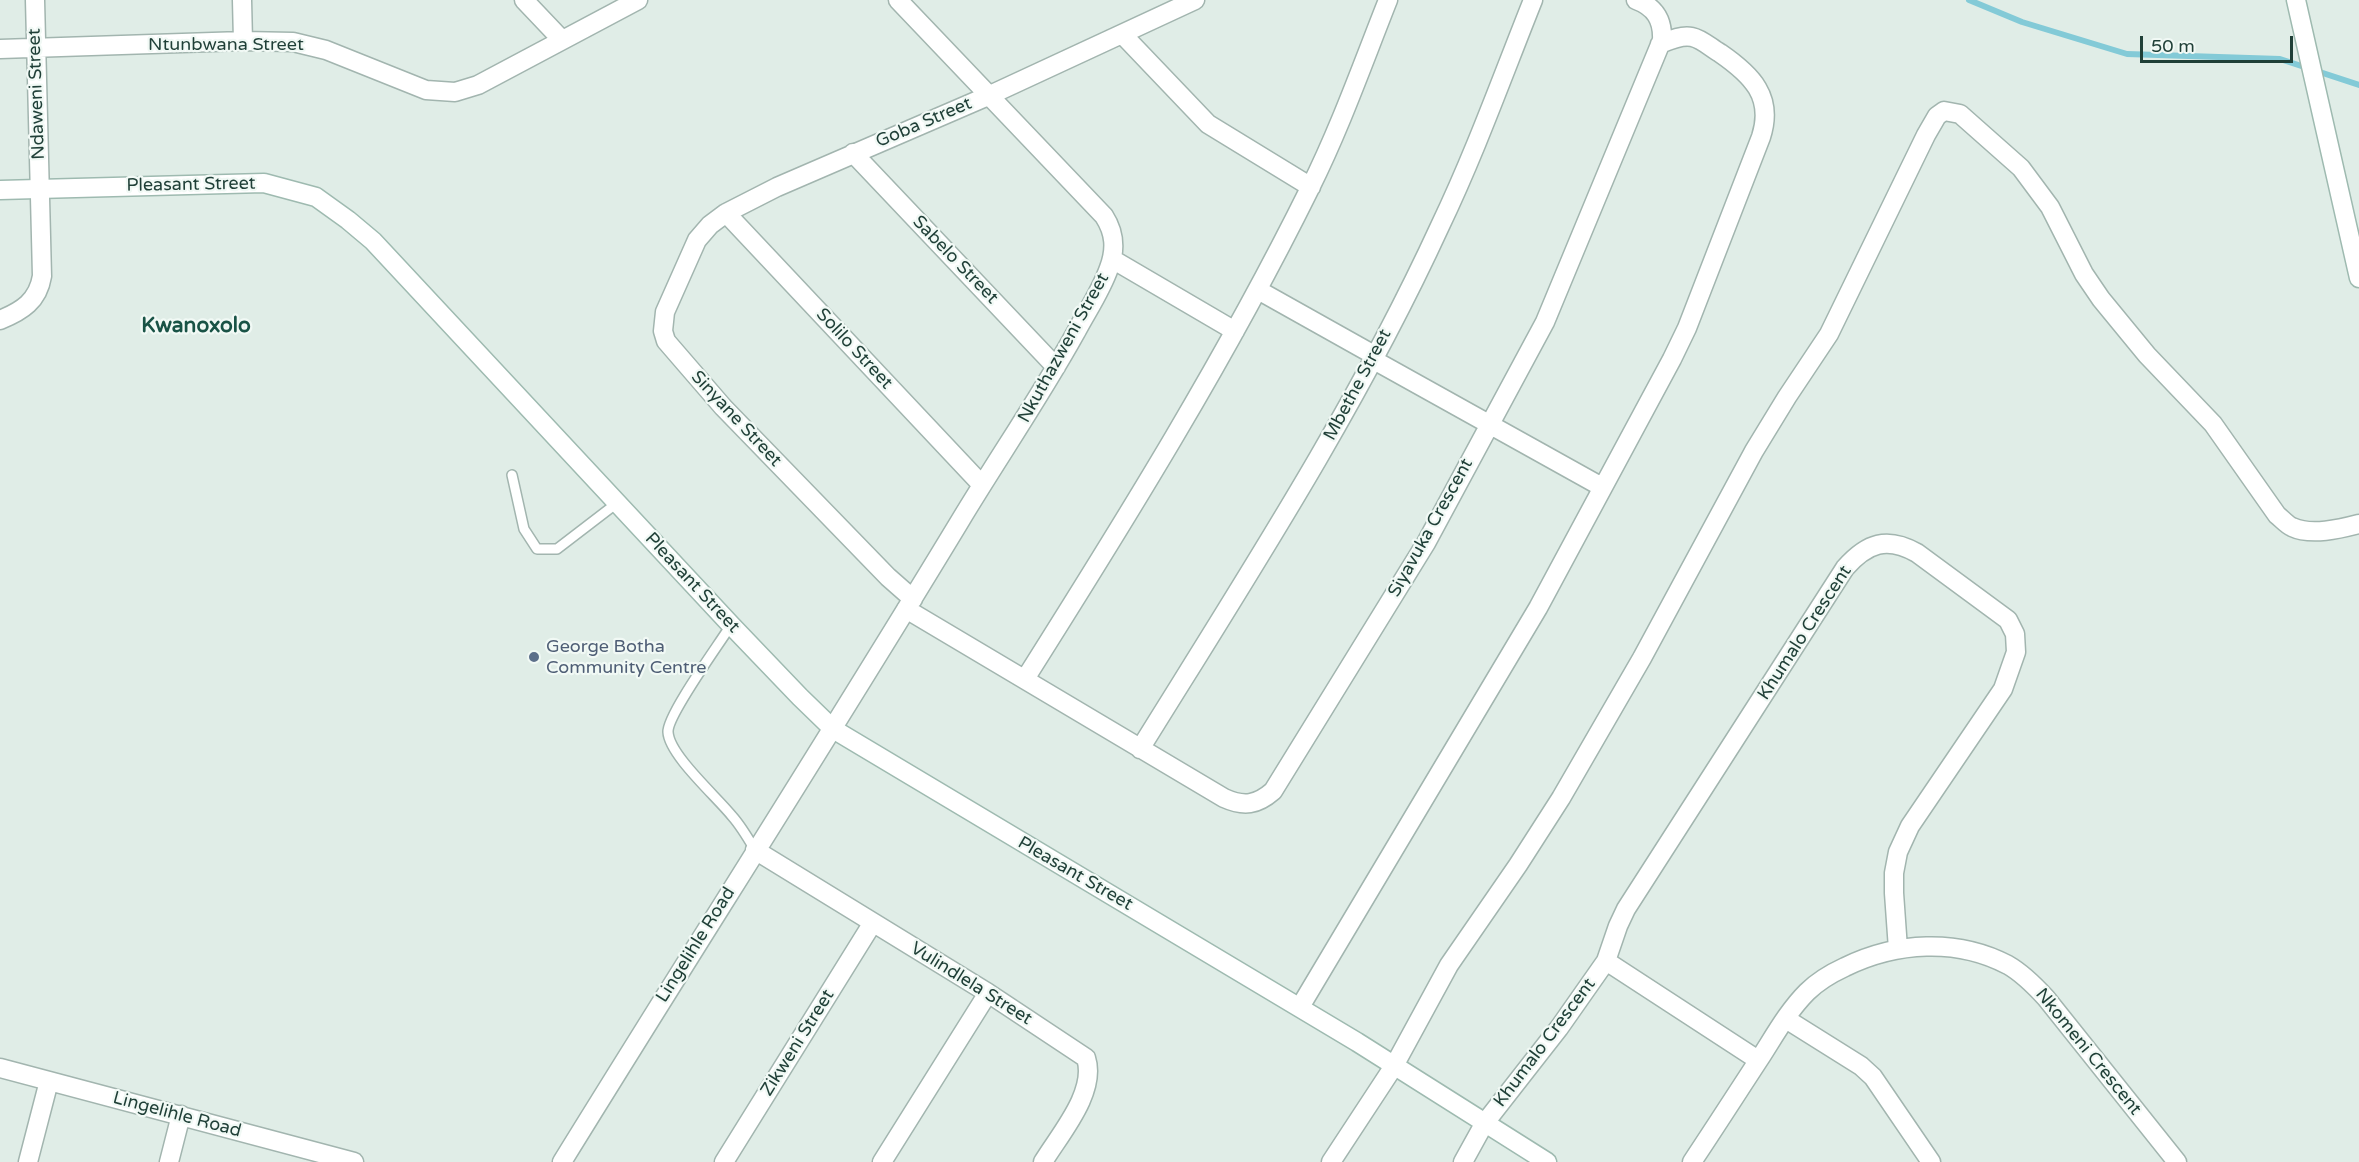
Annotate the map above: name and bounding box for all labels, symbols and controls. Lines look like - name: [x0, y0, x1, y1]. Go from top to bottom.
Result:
- scale bar: [2143, 24, 2296, 62]
- street label: Ndaweni Street: [24, 28, 50, 160]
- street label: Ntunbwana Street: [148, 34, 304, 56]
- text: 50 m: [2151, 35, 2195, 57]
- street label: Goba Street: [873, 93, 975, 153]
- street label: Pleasant Street: [126, 173, 256, 197]
- street label: Sabelo Street: [908, 211, 1002, 309]
- street label: Nkuthazweni Street: [1014, 269, 1114, 427]
- street label: Solilo Street: [811, 304, 897, 394]
- district label: Kwanoxolo: [141, 313, 251, 339]
- street label: Mbethe Street: [1320, 326, 1396, 444]
- street label: Sinyane Street: [686, 367, 786, 471]
- street label: Siyavuka Crescent: [1384, 455, 1478, 601]
- street label: Pleasant Street: [640, 528, 744, 638]
- street label: Khumalo Crescent: [1754, 562, 1856, 704]
- place label: George Botha Community Centre: [546, 636, 707, 678]
- marker: George Botha Community Centre: [527, 650, 541, 664]
- street label: Pleasant Street: [1014, 832, 1136, 916]
- street label: Lingelihle Road: [652, 883, 740, 1007]
- street label: Vulindlela Street: [906, 938, 1036, 1030]
- street label: Khumalo Crescent: [1489, 974, 1601, 1112]
- street label: Nkomeni Crescent: [2030, 984, 2146, 1120]
- street label: Zikweni Street: [757, 986, 839, 1100]
- street label: Lingelihle Road: [111, 1088, 243, 1142]

